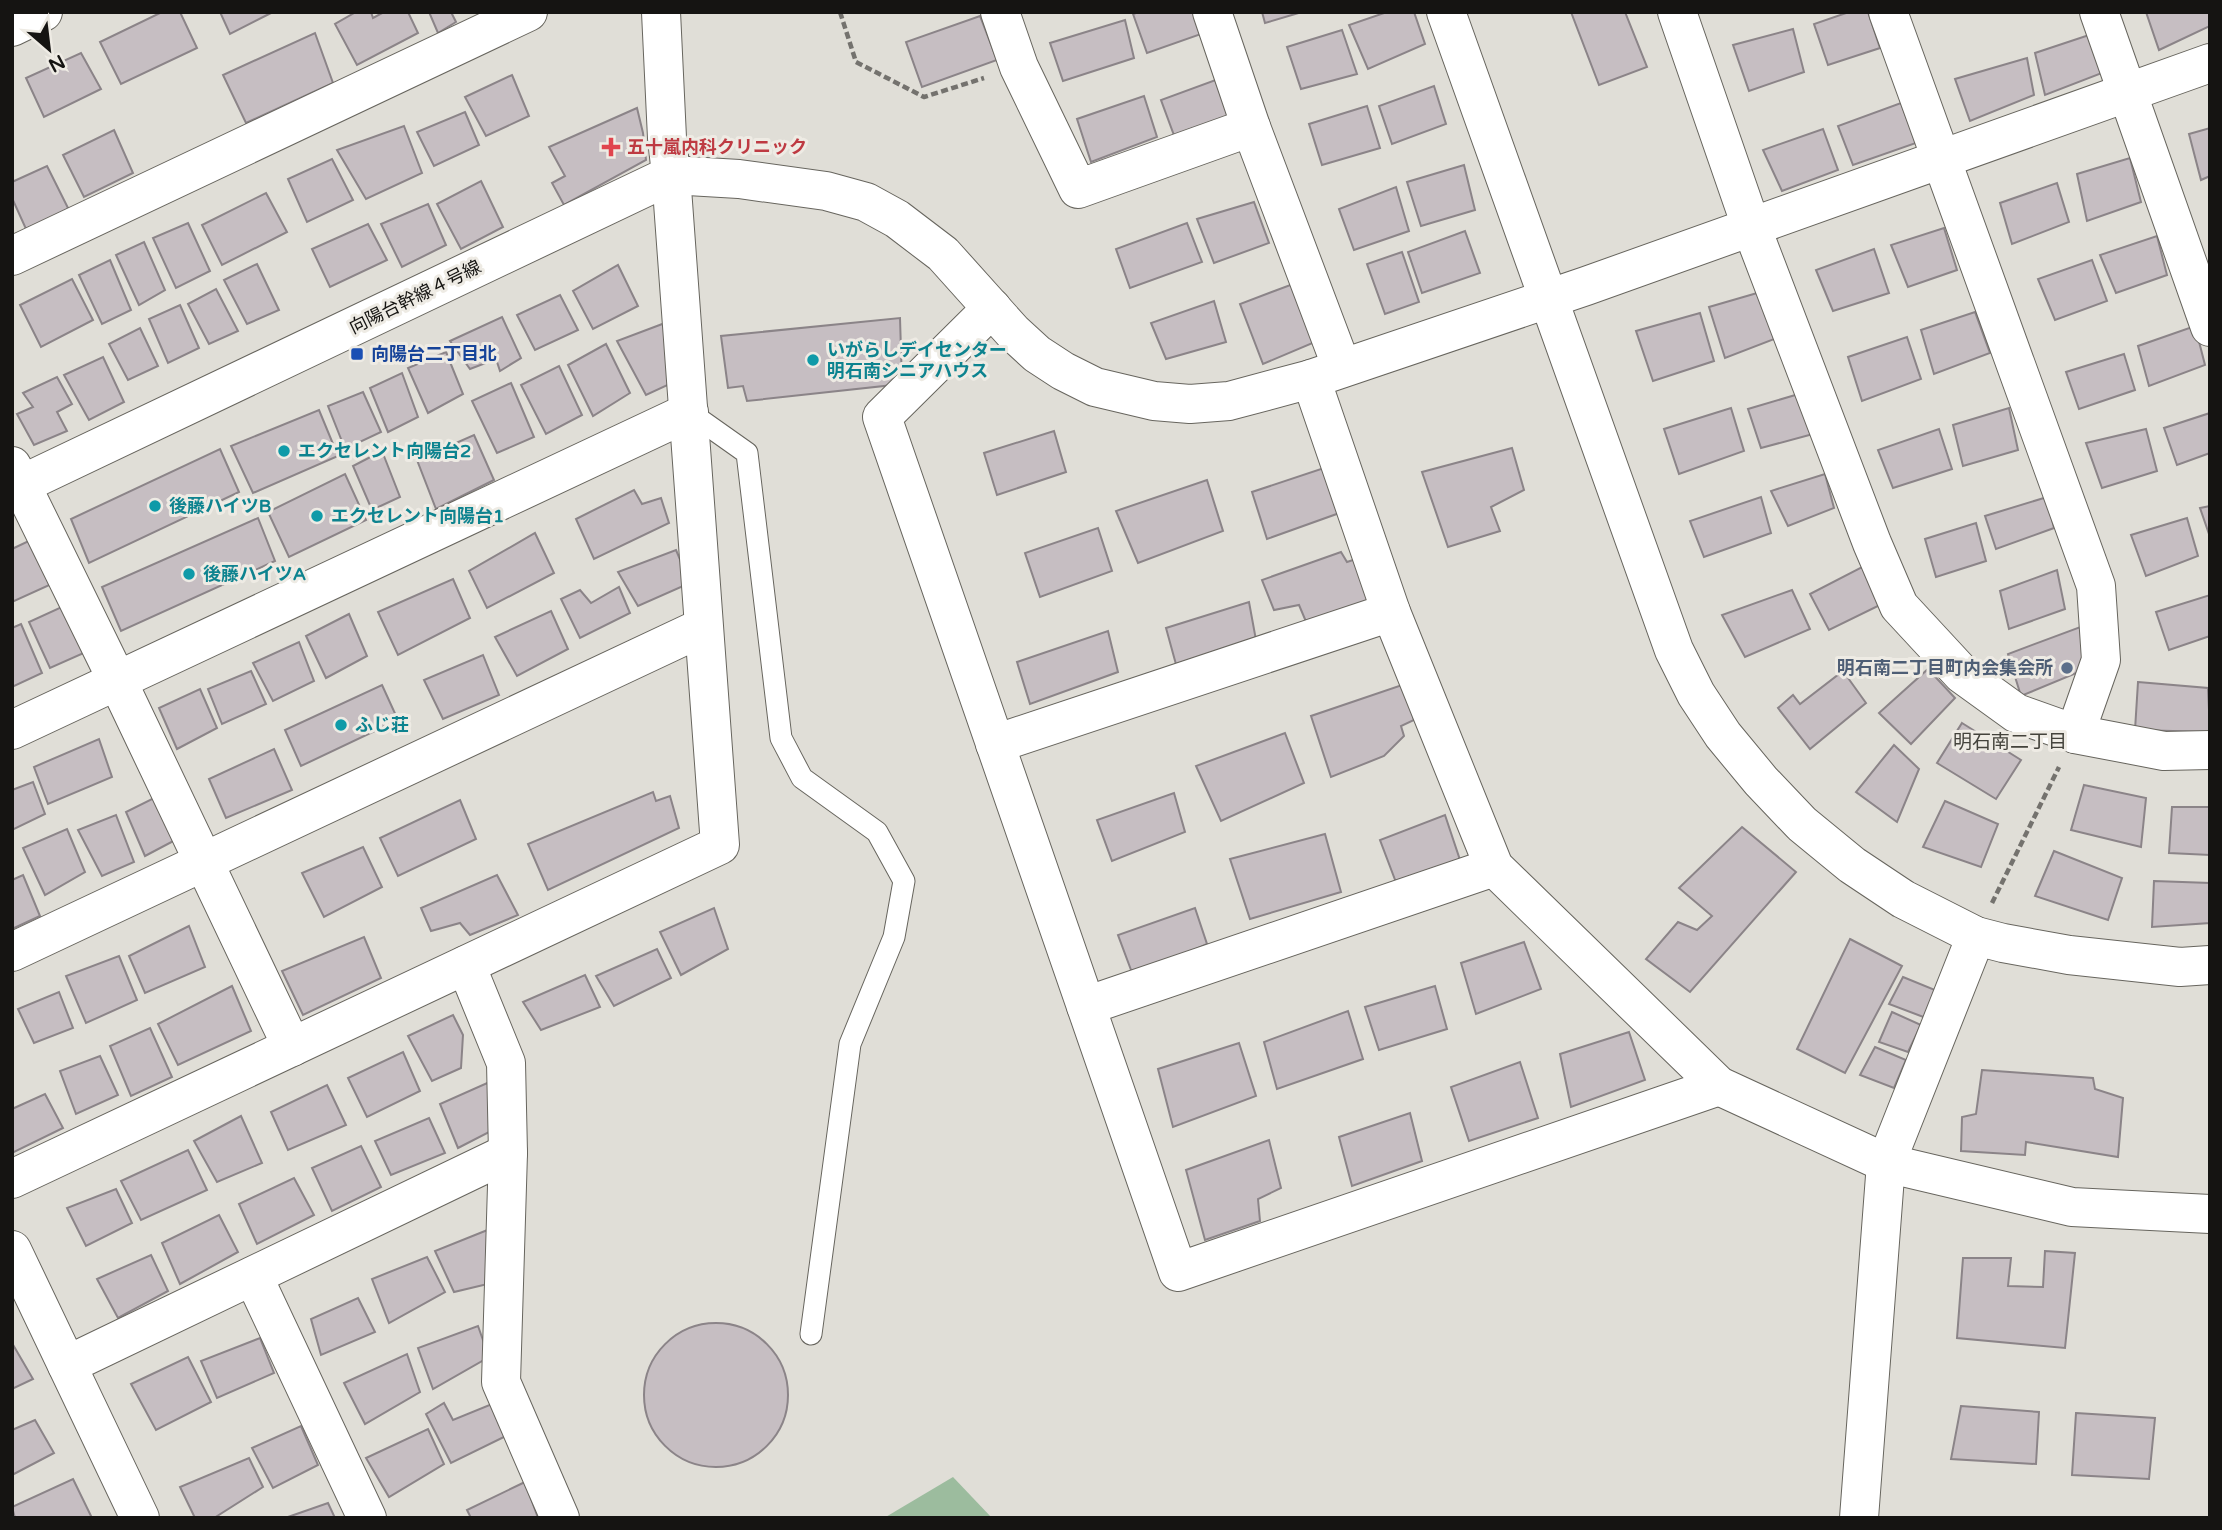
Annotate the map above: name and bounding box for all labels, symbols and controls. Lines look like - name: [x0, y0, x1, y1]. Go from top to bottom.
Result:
- north arrow: [14, 14, 84, 84]
- text: N: [45, 50, 68, 76]
- place label: 五十嵐内科クリニック: [627, 136, 807, 158]
- marker: 五十嵐内科クリニック: [601, 137, 621, 157]
- street label: 向陽台幹線４号線: [345, 256, 485, 338]
- place label: いがらしデイセンター 明石南シニアハウス: [827, 339, 1007, 382]
- place label: 向陽台二丁目北: [371, 343, 497, 365]
- marker: 向陽台二丁目北: [349, 346, 365, 362]
- marker: いがらしデイセンター 明石南シニアハウス: [805, 352, 821, 368]
- place label: エクセレント向陽台2: [298, 440, 471, 462]
- marker: エクセレント向陽台2: [276, 443, 292, 459]
- place label: 後藤ハイツB: [169, 495, 271, 517]
- marker: 後藤ハイツB: [147, 498, 163, 514]
- place label: エクセレント向陽台1: [331, 505, 504, 527]
- marker: エクセレント向陽台1: [309, 508, 325, 524]
- place label: 後藤ハイツA: [203, 563, 306, 585]
- marker: 後藤ハイツA: [181, 566, 197, 582]
- place label: 明石南二丁目町内会集会所: [1837, 657, 2053, 679]
- marker: 明石南二丁目町内会集会所: [2059, 660, 2075, 676]
- place label: ふじ荘: [355, 714, 409, 736]
- marker: ふじ荘: [333, 717, 349, 733]
- district label: 明石南二丁目: [1953, 731, 2067, 753]

